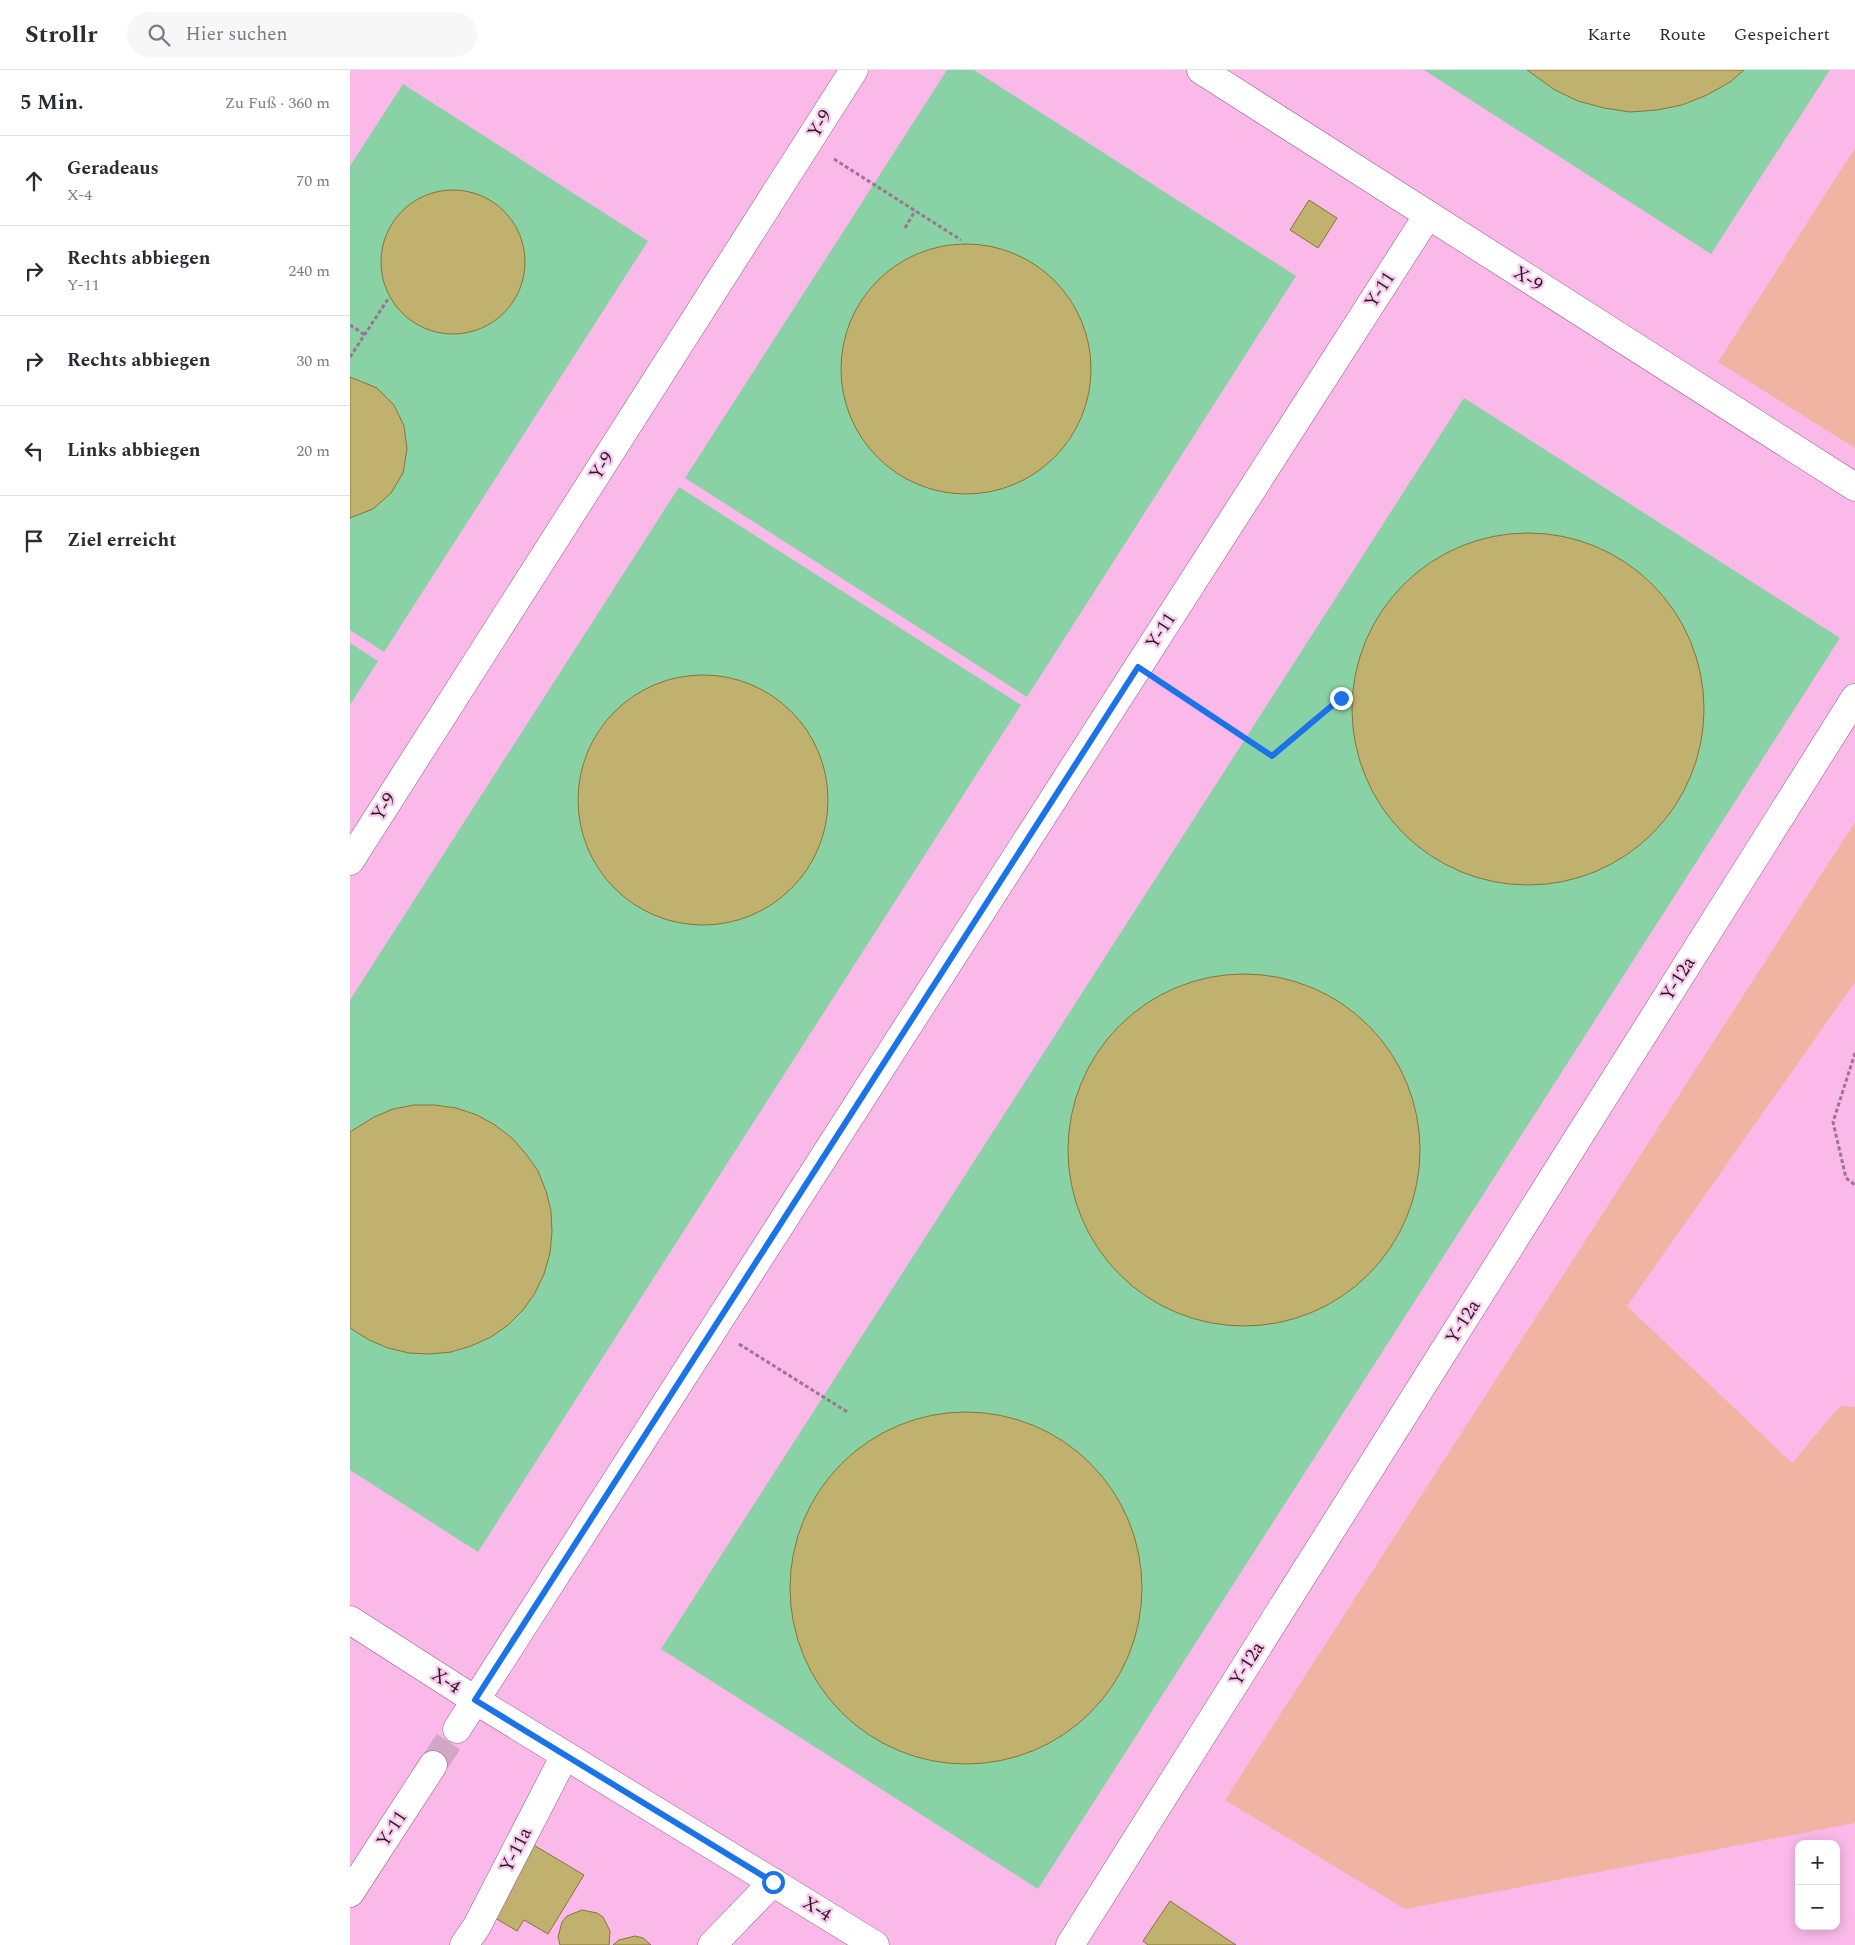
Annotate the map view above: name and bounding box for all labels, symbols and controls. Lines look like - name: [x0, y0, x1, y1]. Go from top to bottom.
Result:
- search box: [127, 12, 477, 57]
- text: Strollr: [25, 17, 97, 53]
- text: Hier suchen: [185, 20, 287, 49]
- icon: search: [145, 21, 173, 49]
- text: Karte: [1587, 21, 1631, 48]
- text: Route: [1659, 21, 1706, 48]
- text: Gespeichert: [1734, 21, 1830, 48]
- text: 5 Min.: [20, 87, 84, 119]
- text: Zu Fuß · 360 m: [225, 91, 330, 115]
- street label: Y-9: [800, 104, 840, 144]
- text: Geradeaus: [67, 154, 159, 183]
- icon: ahead: [20, 167, 48, 195]
- text: 70 m: [296, 169, 330, 193]
- text: X-4: [67, 183, 92, 207]
- text: Rechts abbiegen: [67, 244, 211, 273]
- icon: right: [20, 257, 48, 285]
- text: 240 m: [288, 259, 330, 283]
- street label: X-9: [1507, 259, 1549, 299]
- street label: Y-11: [1357, 266, 1403, 314]
- text: Y-11: [67, 273, 100, 297]
- text: Rechts abbiegen: [67, 346, 211, 375]
- icon: right: [20, 347, 48, 375]
- text: 30 m: [296, 349, 330, 373]
- text: Links abbiegen: [67, 436, 201, 465]
- icon: left: [20, 437, 48, 465]
- text: 20 m: [296, 439, 330, 463]
- street label: Y-9: [582, 446, 622, 486]
- text: Ziel erreicht: [67, 526, 177, 555]
- icon: arrive: [20, 527, 48, 555]
- street label: Y-11: [1138, 607, 1184, 655]
- route end: [1330, 687, 1353, 710]
- street label: Y-9: [364, 787, 404, 827]
- street label: Y-12a: [1653, 950, 1703, 1007]
- street label: Y-12a: [1438, 1293, 1488, 1350]
- street label: Y-12a: [1222, 1635, 1272, 1692]
- street label: X-4: [425, 1661, 467, 1702]
- street label: Y-11: [369, 1805, 415, 1853]
- street label: Y-11a: [492, 1821, 540, 1878]
- map controls: [1795, 1840, 1840, 1930]
- button: +: [1795, 1840, 1840, 1885]
- route start: [762, 1871, 785, 1894]
- button: −: [1795, 1885, 1840, 1930]
- street label: X-4: [797, 1889, 838, 1930]

